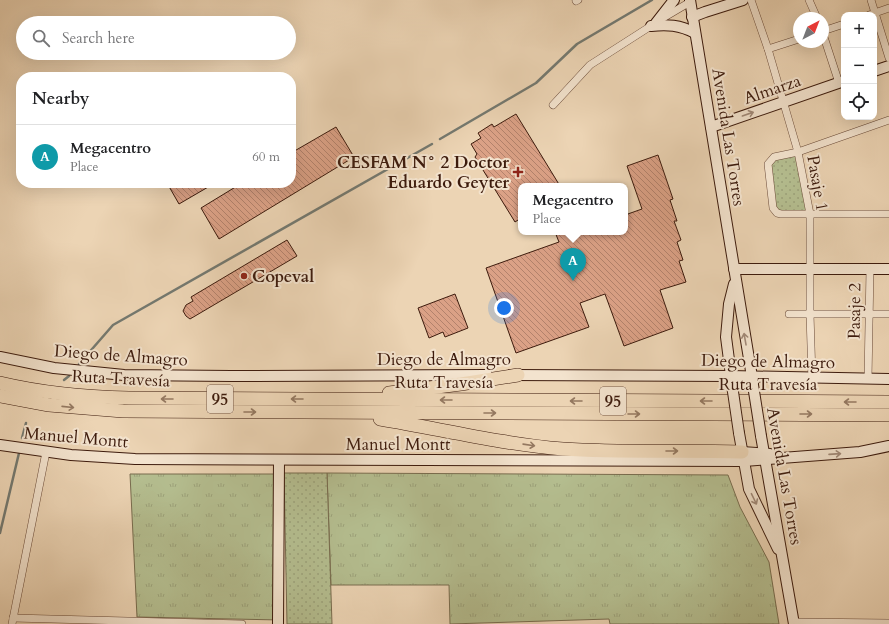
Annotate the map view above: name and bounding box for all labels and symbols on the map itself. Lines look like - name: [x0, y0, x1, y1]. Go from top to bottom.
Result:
- north arrow: [793, 12, 829, 48]
- street label: Avenida Las Torres: [706, 67, 751, 208]
- street label: Almarza: [740, 69, 805, 110]
- one-way arrow: [741, 110, 754, 117]
- place label: CESFAM N° 2 Doctor Eduardo Geyter: [337, 151, 509, 194]
- street label: Pasaje 1: [801, 153, 834, 213]
- marker: CESFAM N° 2 Doctor Eduardo Geyter: [512, 166, 524, 178]
- pin: A: [560, 248, 586, 281]
- place label: Copeval: [252, 265, 314, 288]
- marker: Copeval: [239, 271, 249, 281]
- street label: Pasaje 2: [843, 282, 866, 339]
- your location: [494, 298, 514, 318]
- one-way arrow: [741, 333, 749, 346]
- street label: Diego de Almagro: [53, 339, 189, 372]
- street label: Diego de Almagro: [377, 348, 511, 371]
- street label: Diego de Almagro: [701, 349, 835, 374]
- street label: Ruta Travesía: [71, 364, 171, 393]
- street label: Ruta Travesía: [395, 371, 494, 394]
- street label: Ruta Travesía: [719, 373, 818, 396]
- road number: 95: [207, 385, 233, 413]
- road number: 95: [600, 387, 626, 415]
- one-way arrow: [161, 395, 174, 403]
- one-way arrow: [291, 395, 304, 403]
- one-way arrow: [440, 396, 453, 404]
- one-way arrow: [570, 397, 583, 405]
- one-way arrow: [700, 397, 713, 405]
- one-way arrow: [844, 398, 857, 406]
- one-way arrow: [61, 403, 74, 411]
- street label: Avenida Las Torres: [761, 406, 808, 547]
- one-way arrow: [243, 408, 256, 416]
- one-way arrow: [483, 409, 496, 417]
- one-way arrow: [627, 410, 640, 417]
- one-way arrow: [799, 410, 812, 418]
- street label: Manuel Montt: [23, 421, 130, 454]
- street label: Manuel Montt: [346, 433, 451, 456]
- one-way arrow: [522, 441, 535, 449]
- one-way arrow: [665, 447, 678, 455]
- one-way arrow: [828, 450, 841, 457]
- one-way arrow: [751, 492, 758, 504]

